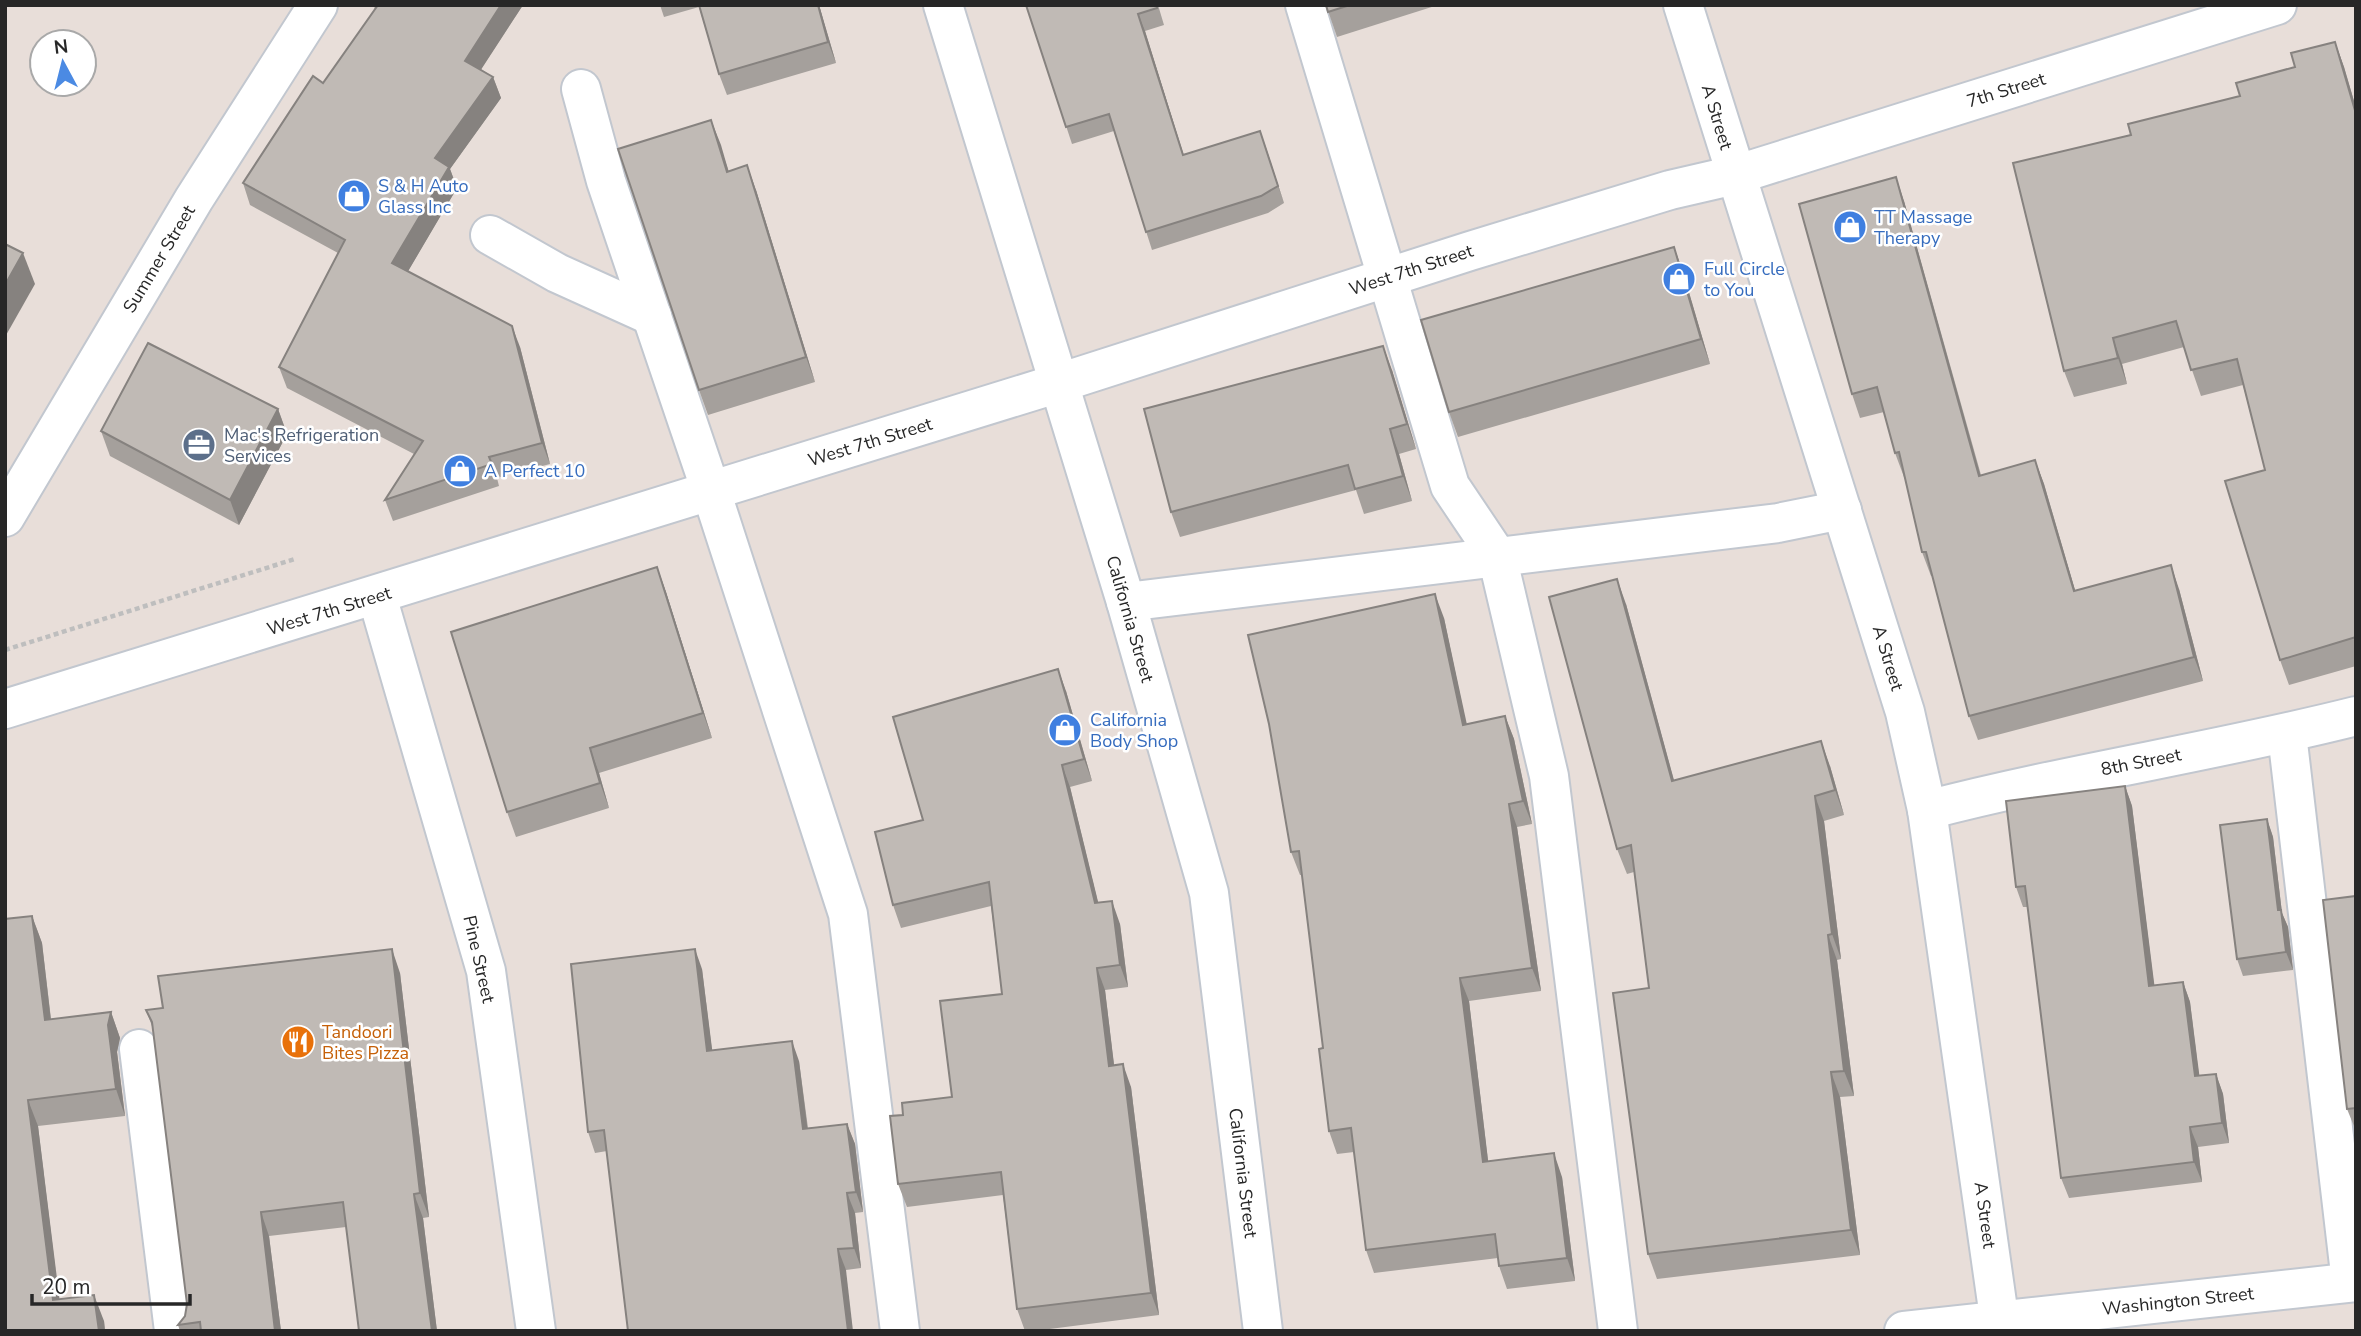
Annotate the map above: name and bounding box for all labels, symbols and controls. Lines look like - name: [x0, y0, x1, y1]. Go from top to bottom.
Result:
- north arrow: [28, 28, 98, 98]
- text: N: [52, 33, 70, 61]
- street label: 7th Street: [1964, 66, 2049, 113]
- street label: A Street: [1696, 82, 1738, 153]
- place label: S & H Auto Glass Inc: [378, 174, 469, 219]
- shop icon: S & H Auto Glass Inc: [335, 177, 373, 215]
- street label: Summer Street: [117, 200, 201, 317]
- place label: TT Massage Therapy: [1874, 205, 1972, 250]
- shop icon: TT Massage Therapy: [1831, 208, 1869, 246]
- street label: West 7th Street: [1346, 238, 1477, 301]
- place label: Full Circle to You: [1704, 257, 1785, 302]
- shop icon: Full Circle to You: [1660, 260, 1698, 298]
- street label: West 7th Street: [805, 411, 936, 472]
- place label: Mac's Refrigeration Services: [224, 423, 379, 468]
- office icon: Mac's Refrigeration Services: [180, 426, 218, 464]
- shop icon: A Perfect 10: [441, 452, 479, 490]
- place label: A Perfect 10: [484, 459, 585, 483]
- street label: California Street: [1100, 553, 1160, 686]
- street label: West 7th Street: [264, 580, 395, 641]
- street label: A Street: [1867, 623, 1909, 694]
- place label: California Body Shop: [1090, 708, 1178, 753]
- shop icon: California Body Shop: [1046, 711, 1084, 749]
- street label: 8th Street: [2099, 742, 2184, 782]
- street label: Pine Street: [457, 913, 501, 1006]
- place label: Tandoori Bites Pizza: [322, 1020, 409, 1065]
- restaurant icon: Tandoori Bites Pizza: [279, 1023, 317, 1061]
- street label: California Street: [1223, 1107, 1263, 1240]
- street label: A Street: [1968, 1180, 2002, 1250]
- scale bar: [32, 1262, 189, 1306]
- text: 20 m: [42, 1273, 91, 1301]
- street label: Washington Street: [2101, 1281, 2256, 1321]

